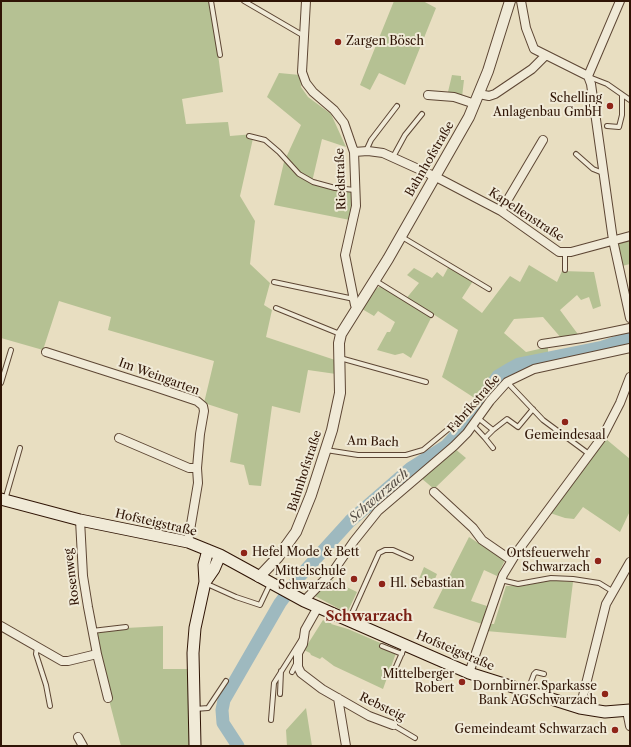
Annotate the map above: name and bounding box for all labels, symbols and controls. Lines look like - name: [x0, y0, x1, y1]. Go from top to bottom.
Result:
- place label: Zargen Bösch: [346, 35, 424, 49]
- marker: Zargen Bösch: [333, 37, 343, 47]
- place label: Schelling Anlagenbau GmbH: [493, 92, 602, 120]
- marker: Schelling Anlagenbau GmbH: [605, 101, 615, 111]
- street label: Bahnhofstraße: [403, 119, 457, 199]
- street label: Riedstraße: [333, 148, 349, 210]
- street label: Kapellenstraße: [486, 185, 566, 245]
- street label: Im Weingarten: [117, 356, 201, 398]
- street label: Fabrikstraße: [445, 372, 503, 436]
- marker: Gemeindesaal: [560, 417, 570, 427]
- street label: Bahnhofstraße: [285, 429, 325, 513]
- place label: Gemeindesaal: [525, 429, 605, 443]
- street label: Am Bach: [347, 434, 399, 450]
- water label: Schwarzach: [346, 466, 412, 526]
- street label: Hofsteigstraße: [114, 507, 198, 539]
- place label: Hefel Mode & Bett: [252, 546, 359, 560]
- street label: Rosenweg: [61, 547, 83, 607]
- place label: Ortsfeuerwehr Schwarzach: [507, 547, 590, 575]
- marker: Hefel Mode & Bett: [239, 548, 249, 558]
- marker: Ortsfeuerwehr Schwarzach: [593, 556, 603, 566]
- place label: Mittelschule Schwarzach: [275, 565, 346, 593]
- marker: Mittelschule Schwarzach: [349, 574, 359, 584]
- place label: Hl. Sebastian: [390, 577, 465, 591]
- marker: Hl. Sebastian: [377, 579, 387, 589]
- district label: Schwarzach: [325, 609, 413, 625]
- street label: Hofsteigstraße: [414, 628, 496, 674]
- place label: Mittelberger Robert: [382, 668, 454, 696]
- marker: Mittelberger Robert: [457, 677, 467, 687]
- place label: Dornbirner Sparkasse Bank AGSchwarzach: [473, 680, 597, 708]
- marker: Dornbirner Sparkasse Bank AGSchwarzach: [600, 689, 610, 699]
- street label: Rebsteig: [357, 690, 407, 724]
- place label: Gemeindeamt Schwarzach: [455, 723, 607, 737]
- marker: Gemeindeamt Schwarzach: [610, 725, 620, 735]

